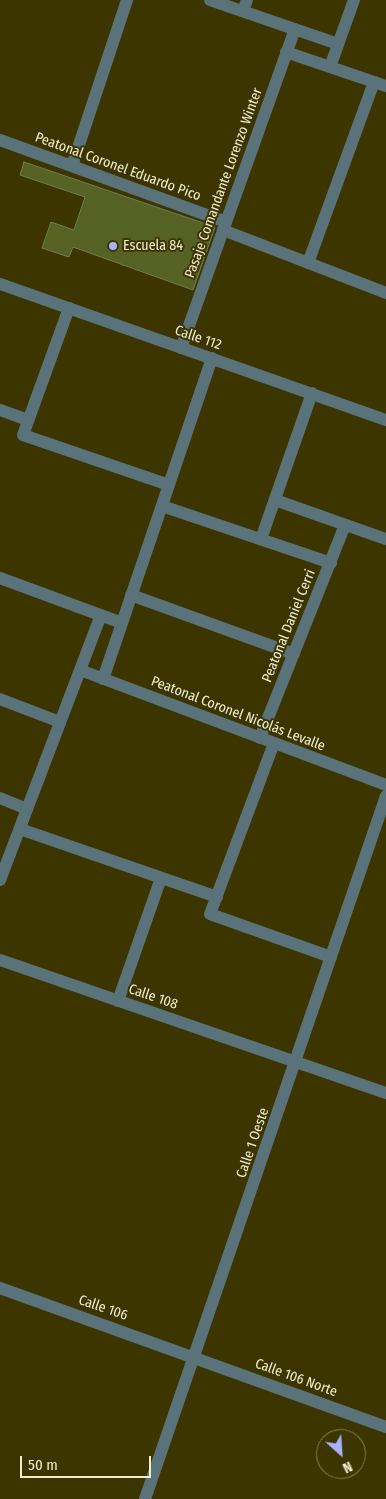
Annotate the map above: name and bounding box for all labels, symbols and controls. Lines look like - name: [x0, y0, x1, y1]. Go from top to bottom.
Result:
- street label: Pasaje Comandante Lorenzo Winter: [182, 86, 266, 280]
- street label: Peatonal Coronel Eduardo Pico: [33, 129, 203, 205]
- place label: Escuela 84: [123, 238, 183, 254]
- marker: Escuela 84: [107, 240, 119, 252]
- street label: Calle 112: [173, 322, 223, 354]
- street label: Peatonal Daniel Cerri: [259, 567, 319, 685]
- street label: Peatonal Coronel Nicolás Levalle: [149, 673, 327, 755]
- street label: Calle 108: [126, 981, 180, 1013]
- street label: Calle 1 Oeste: [233, 1106, 273, 1180]
- street label: Calle 106: [76, 1292, 130, 1324]
- street label: Calle 106 Norte: [253, 1355, 339, 1401]
- north arrow: [316, 1429, 366, 1479]
- scale bar: [22, 1446, 154, 1478]
- text: 50 m: [28, 1456, 58, 1474]
- text: N: [340, 1458, 355, 1477]

